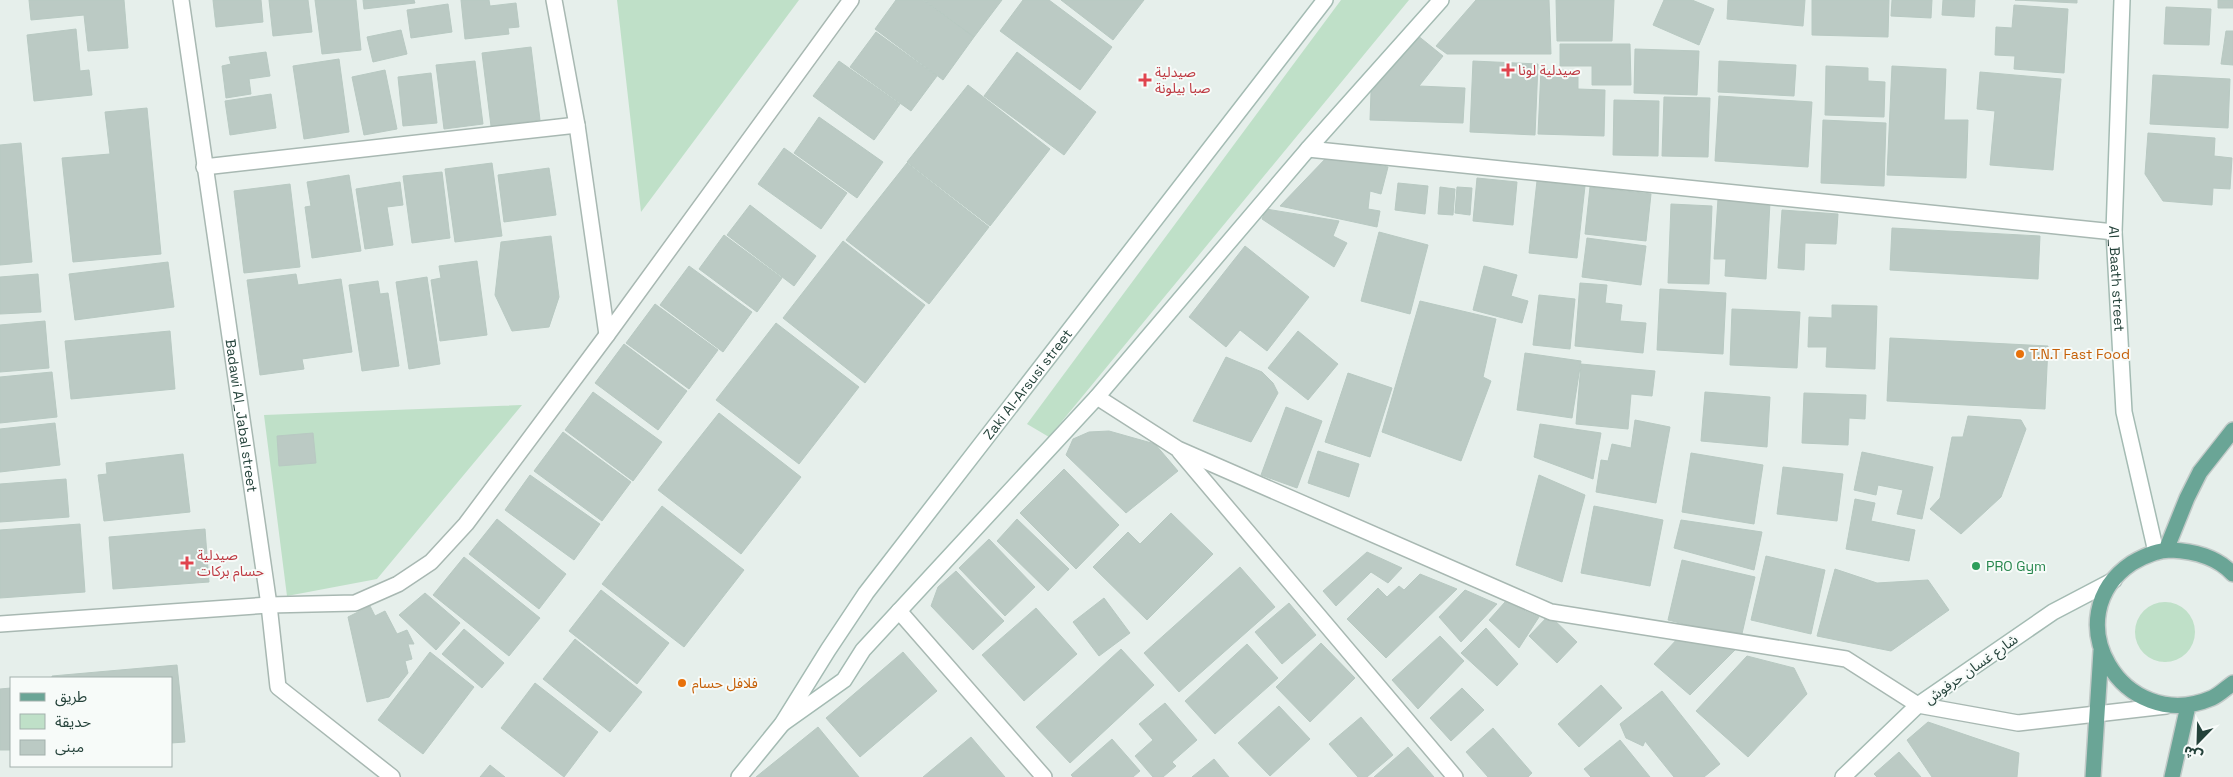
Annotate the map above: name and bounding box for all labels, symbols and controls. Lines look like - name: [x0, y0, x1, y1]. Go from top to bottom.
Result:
- place label: صيدلية لونا: [1518, 61, 1581, 79]
- place label: صيدلية صبا بيلونة: [1155, 63, 1211, 97]
- marker: صيدلية لونا: [1502, 64, 1514, 76]
- marker: صيدلية صبا بيلونة: [1139, 74, 1151, 86]
- street label: Al_Baath street: [2105, 226, 2129, 332]
- street label: Zaki Al-Arsusi street: [979, 325, 1076, 443]
- street label: Badawi Al_Jabal street: [221, 338, 261, 493]
- place label: T.N.T Fast Food: [2030, 345, 2130, 363]
- marker: T.N.T Fast Food: [2014, 348, 2026, 360]
- place label: صيدلية حسام بركات: [197, 546, 264, 582]
- marker: صيدلية حسام بركات: [181, 557, 193, 569]
- place label: PRO Gym: [1986, 557, 2046, 575]
- marker: PRO Gym: [1970, 560, 1982, 572]
- street label: شارع غسان حرفوش: [1921, 630, 2022, 710]
- place label: فلافل حسام: [692, 674, 758, 694]
- legend: [10, 677, 172, 767]
- marker: فلافل حسام: [676, 677, 688, 689]
- text: طريق: [55, 687, 87, 707]
- text: حديقة: [55, 712, 91, 731]
- north arrow: [2173, 717, 2223, 767]
- text: مبنى: [55, 737, 84, 756]
- text: ش: [2181, 742, 2205, 766]

